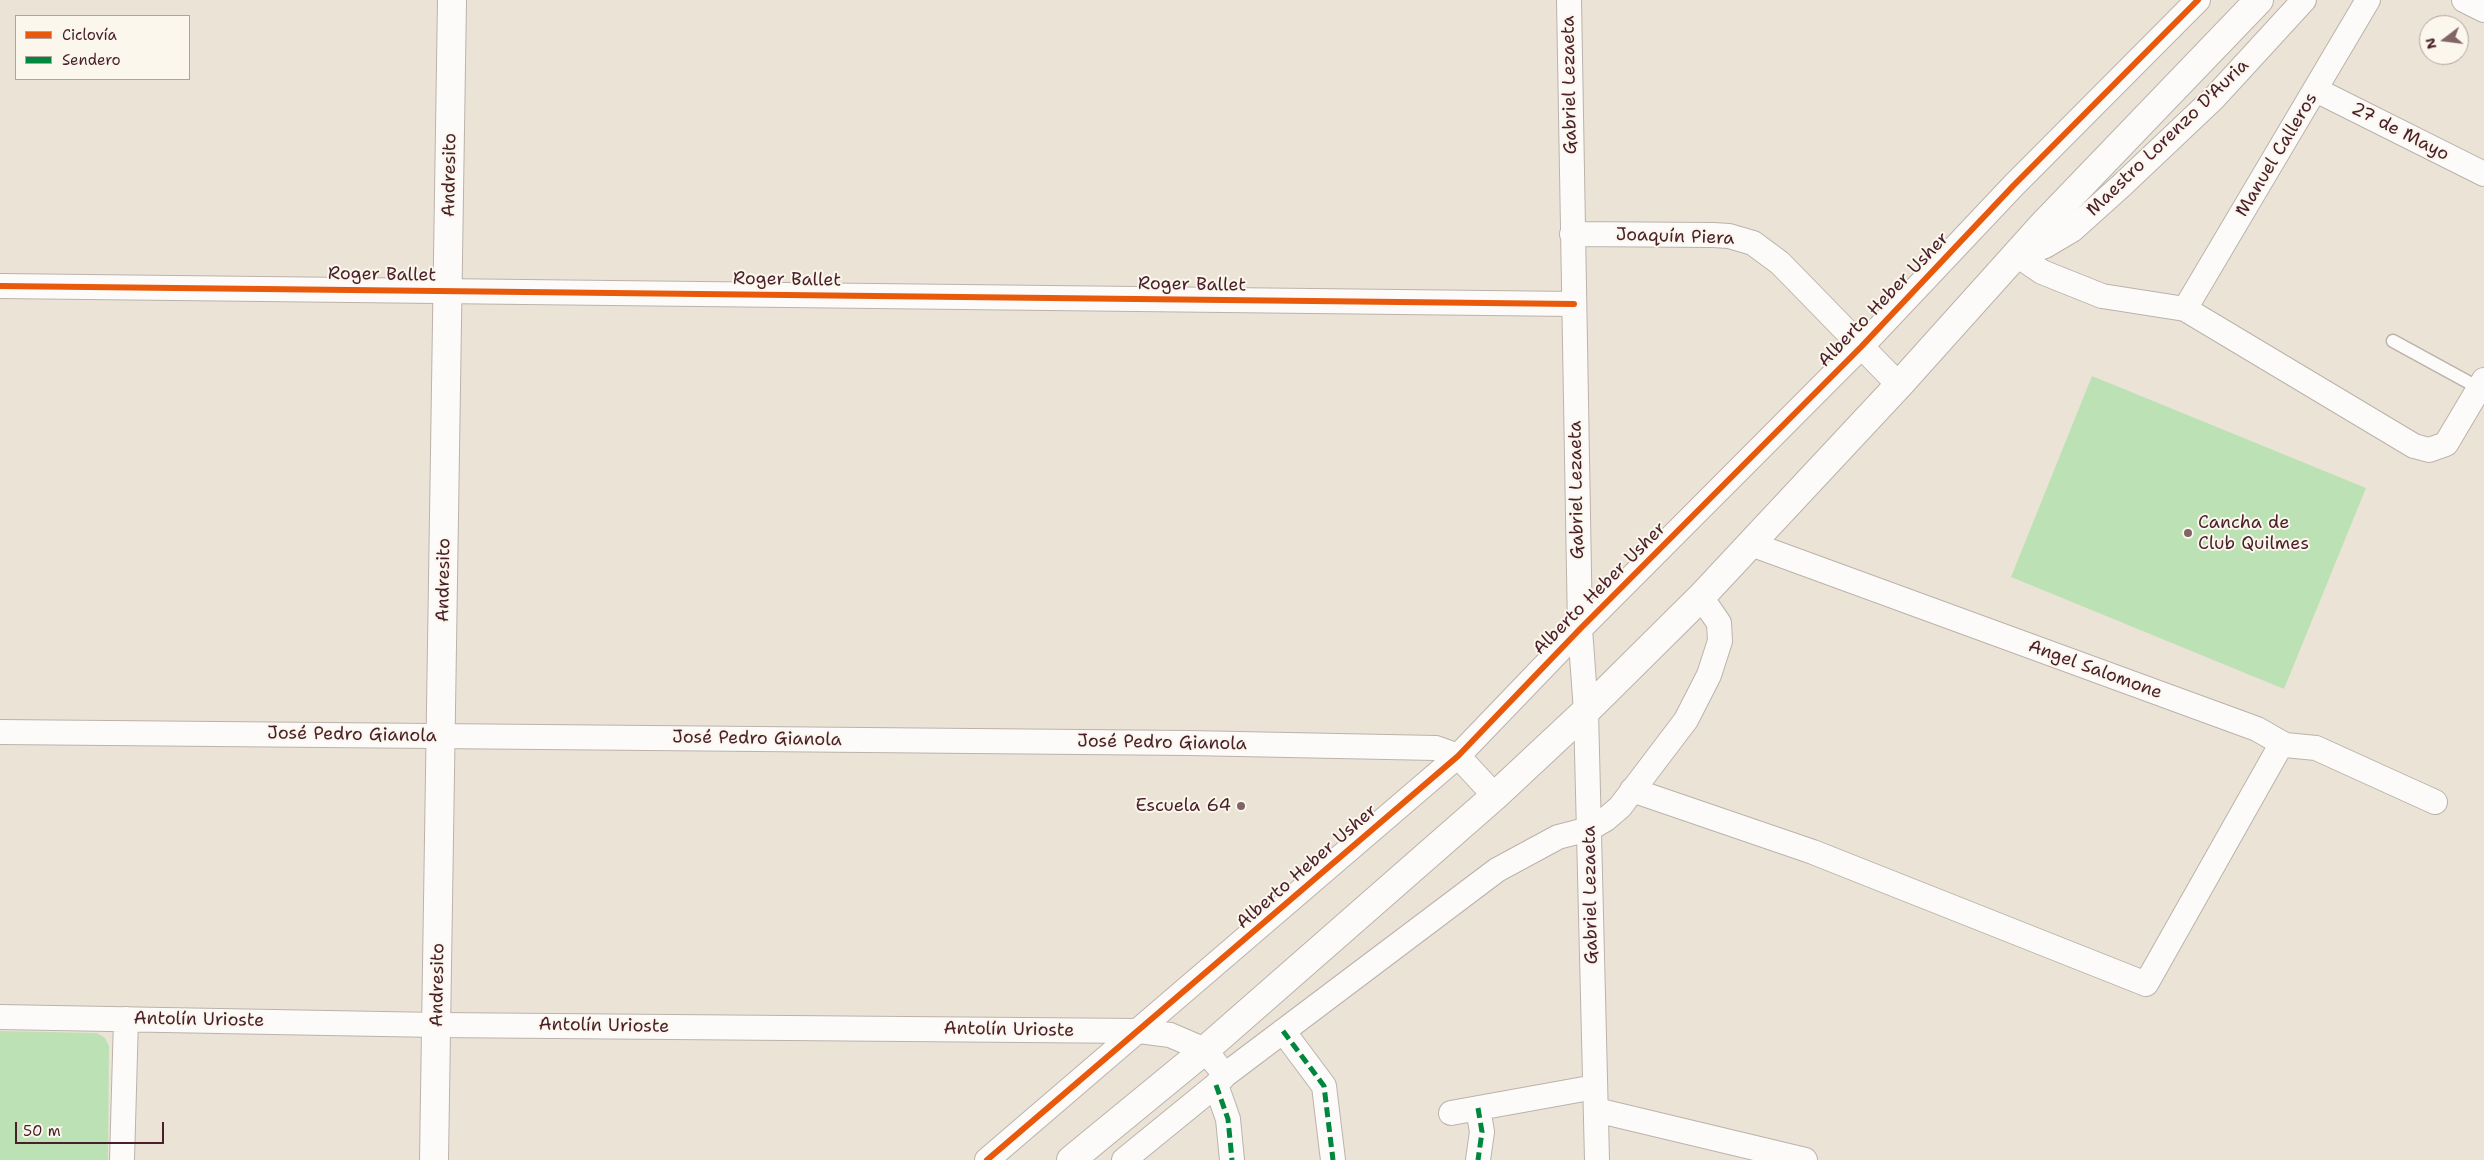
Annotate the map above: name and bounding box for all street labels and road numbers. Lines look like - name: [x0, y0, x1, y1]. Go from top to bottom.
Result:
- street label: Gabriel Lezaeta: [1558, 15, 1582, 155]
- street label: Maestro Lorenzo D'Auria: [2083, 55, 2253, 221]
- street label: Manuel Calleros: [2231, 89, 2323, 221]
- street label: 27 de Mayo: [2347, 98, 2453, 166]
- street label: Andresito: [438, 133, 462, 217]
- street label: Joaquín Piera: [1615, 224, 1735, 250]
- street label: Alberto Heber Usher: [1814, 228, 1954, 372]
- street label: Roger Ballet: [328, 263, 436, 287]
- street label: Roger Ballet: [733, 268, 841, 292]
- street label: Roger Ballet: [1138, 273, 1246, 297]
- street label: Gabriel Lezaeta: [1565, 420, 1589, 560]
- street label: Alberto Heber Usher: [1529, 518, 1671, 660]
- street label: Andresito: [432, 538, 456, 622]
- street label: Angel Salomone: [2025, 636, 2165, 704]
- street label: José Pedro Gianola: [267, 723, 437, 747]
- street label: José Pedro Gianola: [672, 727, 842, 751]
- street label: José Pedro Gianola: [1077, 731, 1247, 755]
- street label: Alberto Heber Usher: [1232, 800, 1382, 934]
- street label: Gabriel Lezaeta: [1579, 825, 1603, 965]
- street label: Andresito: [426, 943, 450, 1027]
- street label: Antolín Urioste: [134, 1008, 264, 1032]
- street label: Antolín Urioste: [539, 1014, 669, 1038]
- street label: Antolín Urioste: [944, 1018, 1074, 1042]

